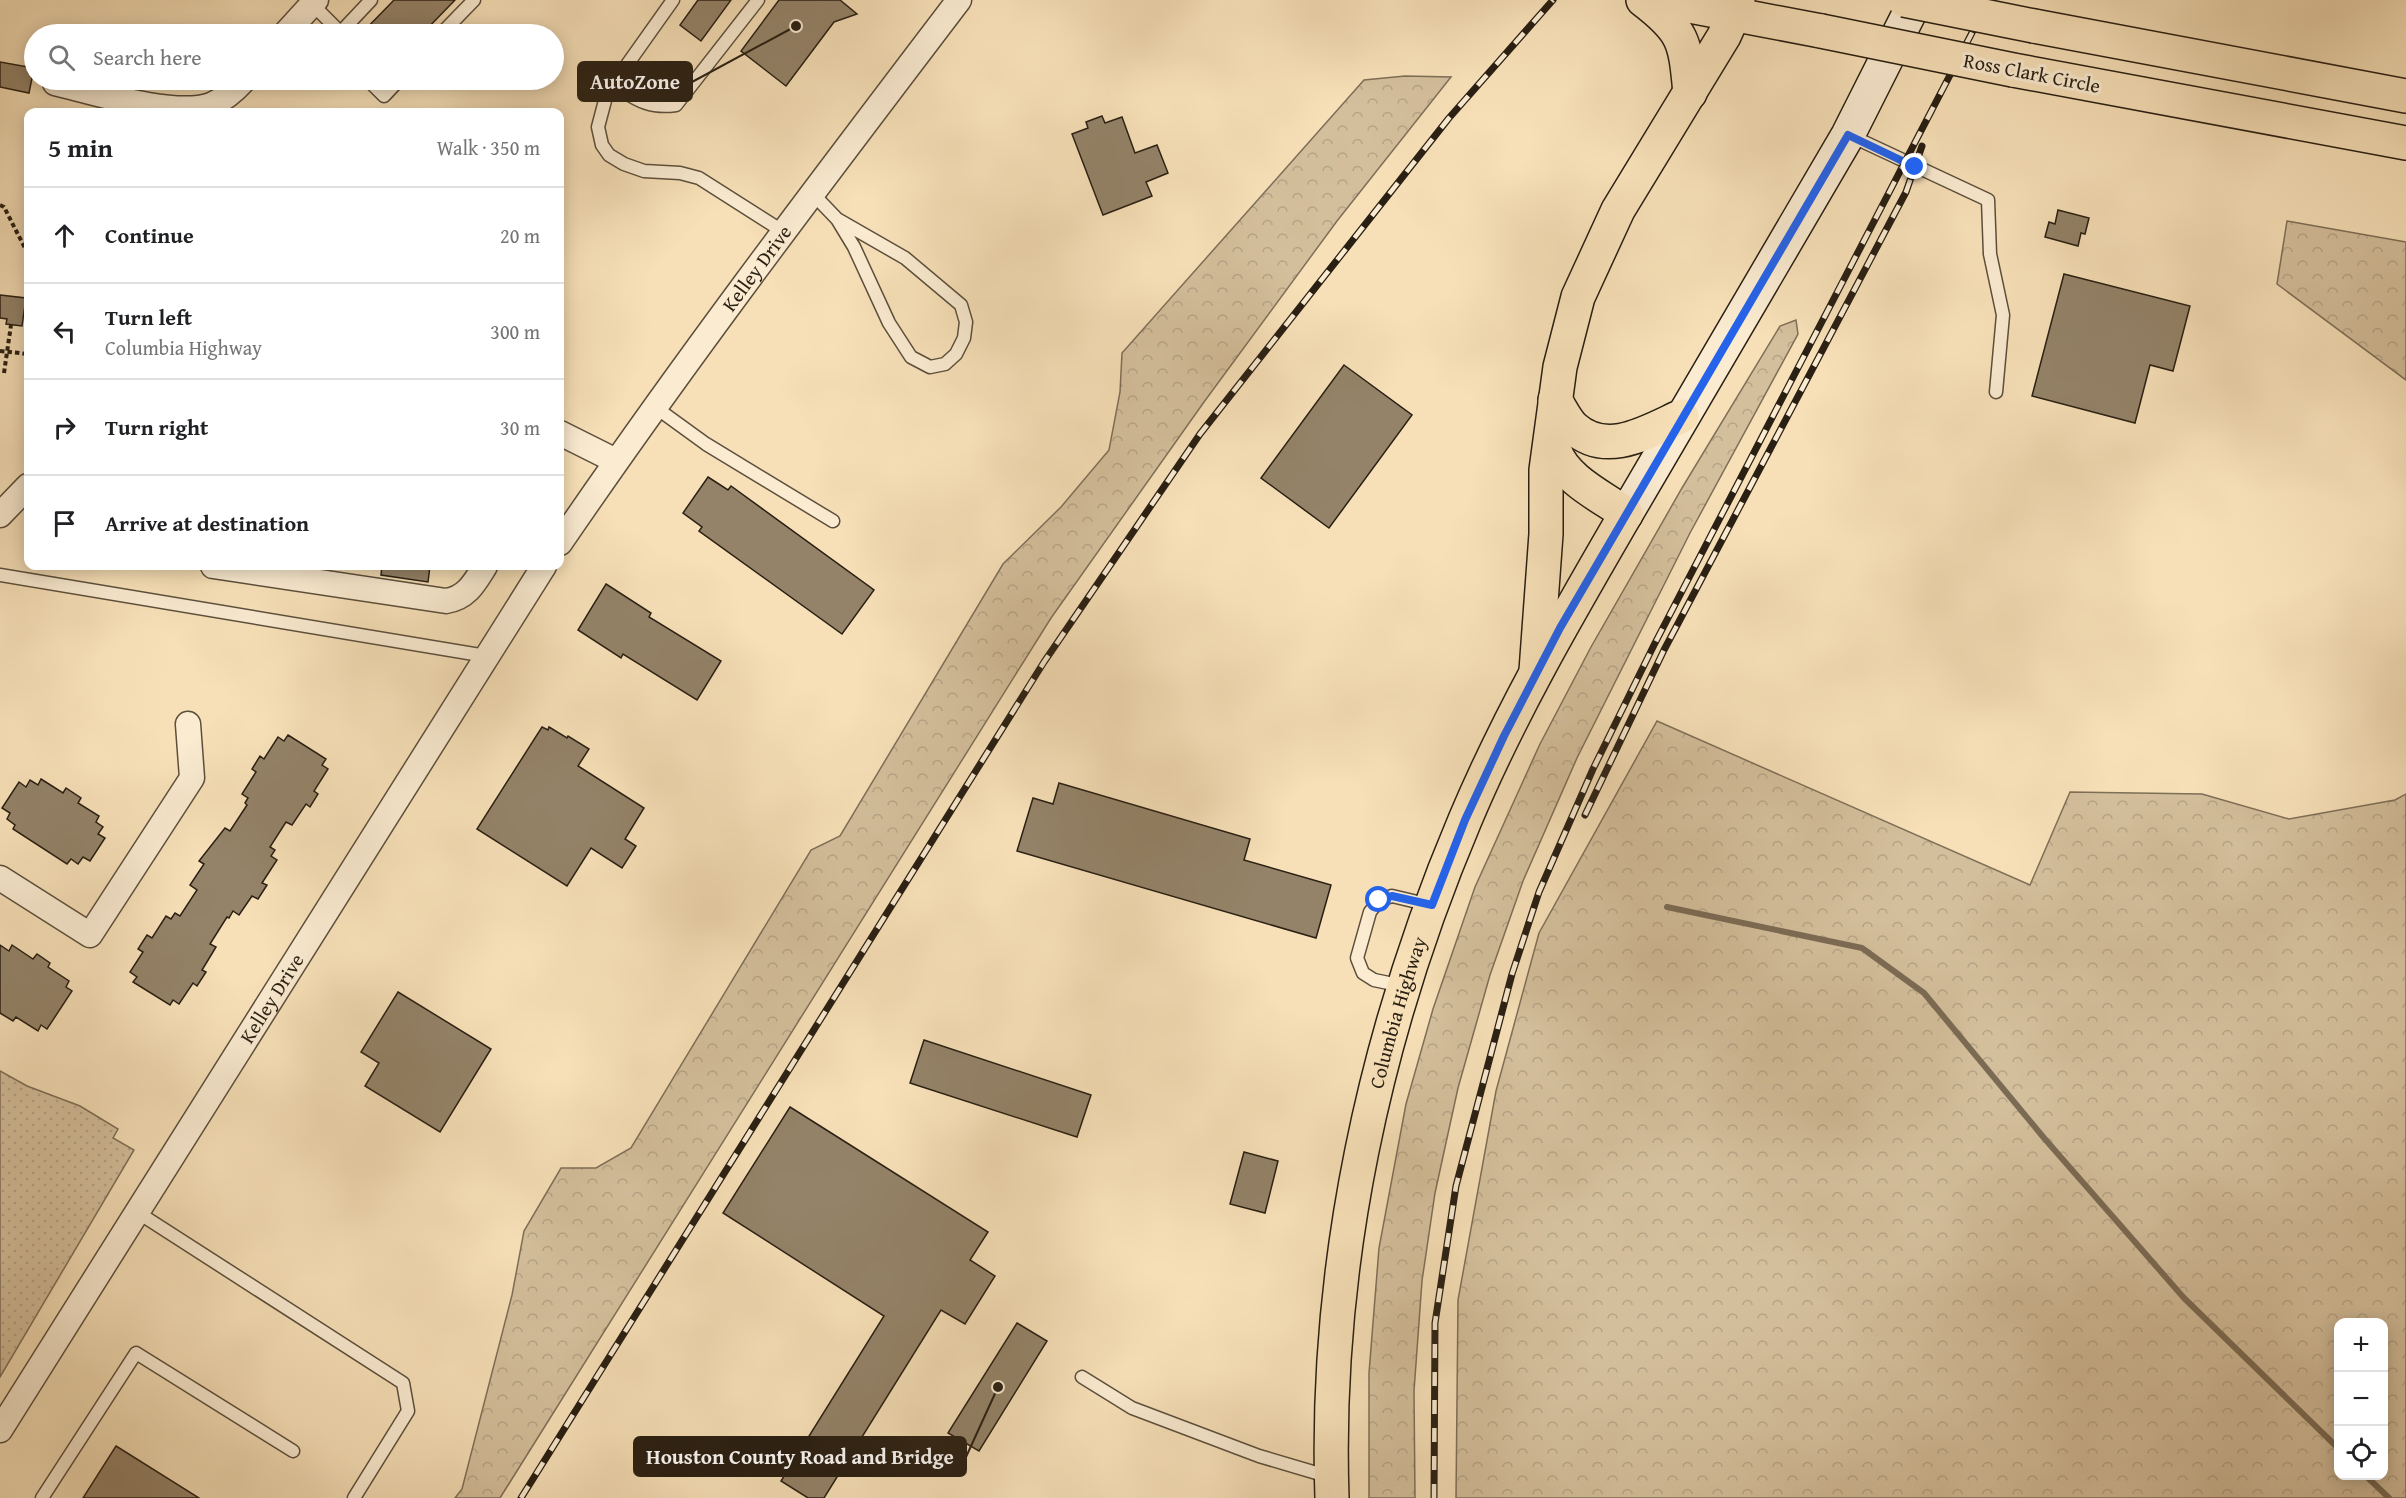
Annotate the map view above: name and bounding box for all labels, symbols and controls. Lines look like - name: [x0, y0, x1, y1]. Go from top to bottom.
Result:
- search box: [24, 24, 564, 90]
- icon: search: [45, 41, 78, 74]
- text: Search here: [93, 41, 202, 73]
- street label: Ross Clark Circle: [1961, 45, 2103, 100]
- callout: AutoZone: [578, 62, 692, 101]
- text: AutoZone: [590, 66, 680, 97]
- text: 5 min: [48, 128, 113, 167]
- text: Walk · 350 m: [437, 133, 540, 162]
- route end: [1901, 153, 1927, 179]
- icon: ahead: [48, 219, 81, 252]
- text: Continue: [105, 219, 194, 251]
- street label: Kelley Drive: [715, 219, 798, 317]
- text: 20 m: [500, 221, 540, 250]
- text: Turn left: [105, 301, 192, 333]
- icon: left: [48, 315, 81, 348]
- text: 300 m: [490, 317, 540, 346]
- text: Columbia Highway: [105, 333, 262, 362]
- icon: right: [48, 411, 81, 444]
- text: Turn right: [105, 411, 208, 443]
- text: 30 m: [500, 413, 540, 442]
- icon: arrive: [48, 507, 81, 540]
- text: Arrive at destination: [105, 507, 309, 539]
- route start: [1365, 886, 1391, 912]
- street label: Columbia Highway: [1361, 933, 1433, 1092]
- street label: Kelley Drive: [232, 948, 311, 1049]
- map controls: [2334, 1318, 2388, 1480]
- button: +: [2334, 1318, 2388, 1372]
- button: −: [2334, 1372, 2388, 1426]
- button: locate: [2334, 1426, 2388, 1480]
- callout: Houston County Road and Bridge: [634, 1437, 966, 1476]
- text: Houston County Road and Bridge: [646, 1441, 954, 1472]

